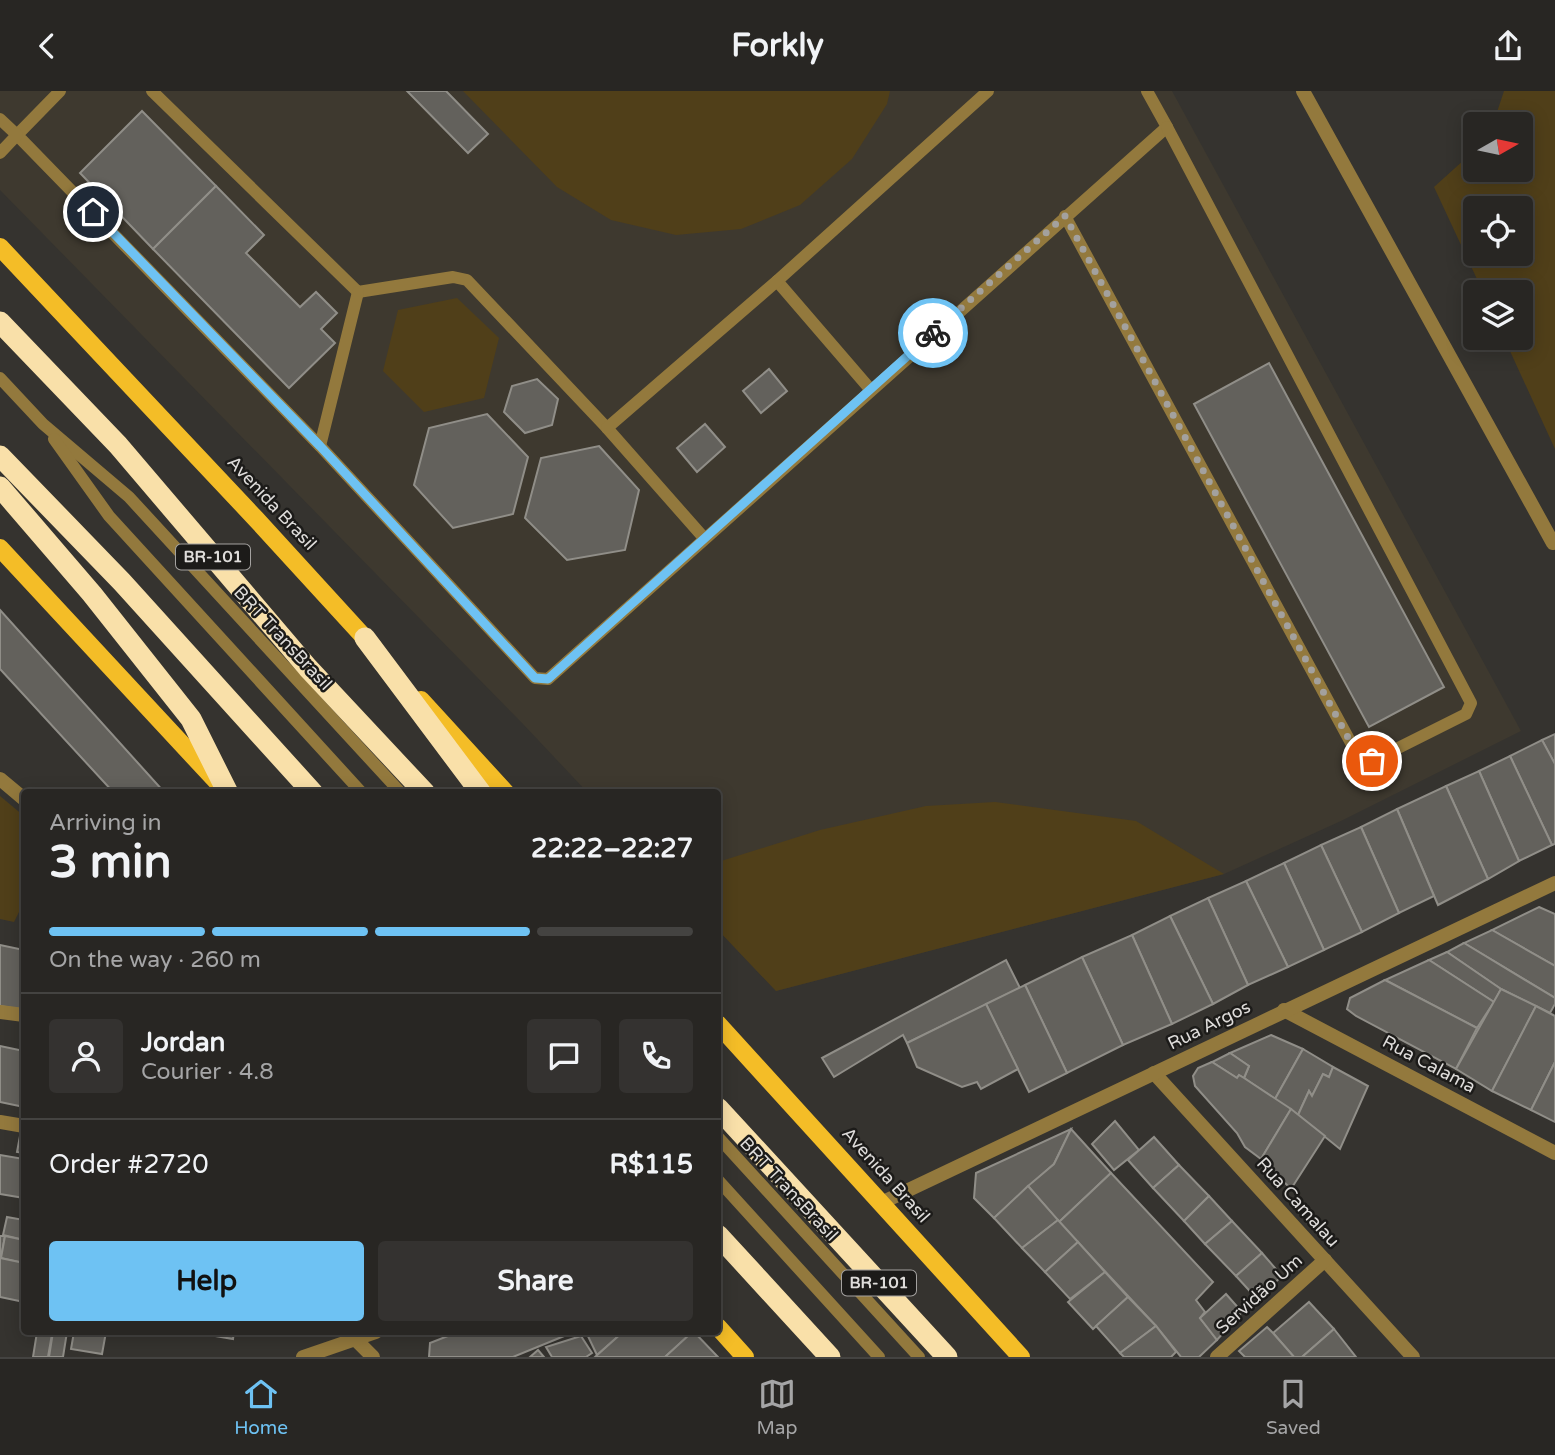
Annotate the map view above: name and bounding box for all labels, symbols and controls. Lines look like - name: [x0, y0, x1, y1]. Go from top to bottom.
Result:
- icon: back: [28, 27, 66, 65]
- text: Forkly: [731, 27, 824, 65]
- icon: share: [1489, 27, 1527, 65]
- north arrow: [1463, 112, 1533, 182]
- map controls: [1463, 112, 1533, 350]
- pin: [63, 182, 123, 242]
- icon: home: [74, 193, 112, 231]
- button: locate: [1463, 196, 1533, 266]
- button: layers: [1463, 280, 1533, 350]
- courier: [898, 298, 968, 368]
- icon: bike: [914, 314, 952, 352]
- street label: Avenida Brasil: [223, 451, 321, 555]
- road number: BR-101: [176, 544, 250, 569]
- street label: BRT TransBrasil: [229, 581, 337, 695]
- pin: [1342, 731, 1402, 791]
- icon: bag: [1353, 742, 1391, 780]
- text: Arriving in: [49, 809, 162, 837]
- text: 22:22–22:27: [531, 833, 693, 864]
- text: 3 min: [49, 835, 172, 890]
- text: On the way · 260 m: [49, 946, 261, 974]
- street label: Rua Argos: [1164, 996, 1254, 1054]
- button: person: [49, 1019, 123, 1093]
- button: chat: [527, 1019, 601, 1093]
- button: phone: [619, 1019, 693, 1093]
- text: Jordan: [141, 1027, 225, 1058]
- street label: Rua Calama: [1379, 1030, 1479, 1098]
- text: Courier · 4.8: [141, 1058, 274, 1086]
- street label: Avenida Brasil: [837, 1123, 935, 1227]
- street label: BRT TransBrasil: [735, 1132, 843, 1246]
- text: Order #2720: [49, 1149, 209, 1180]
- text: R$115: [609, 1149, 693, 1180]
- street label: Rua Camalau: [1252, 1153, 1344, 1251]
- button: Help: [49, 1241, 364, 1321]
- button: Share: [378, 1241, 693, 1321]
- street label: Servidão Um: [1211, 1249, 1307, 1339]
- road number: BR-101: [842, 1271, 916, 1295]
- tab: Home: [234, 1375, 288, 1439]
- tab: Map: [756, 1375, 797, 1439]
- tab: Saved: [1266, 1375, 1321, 1439]

